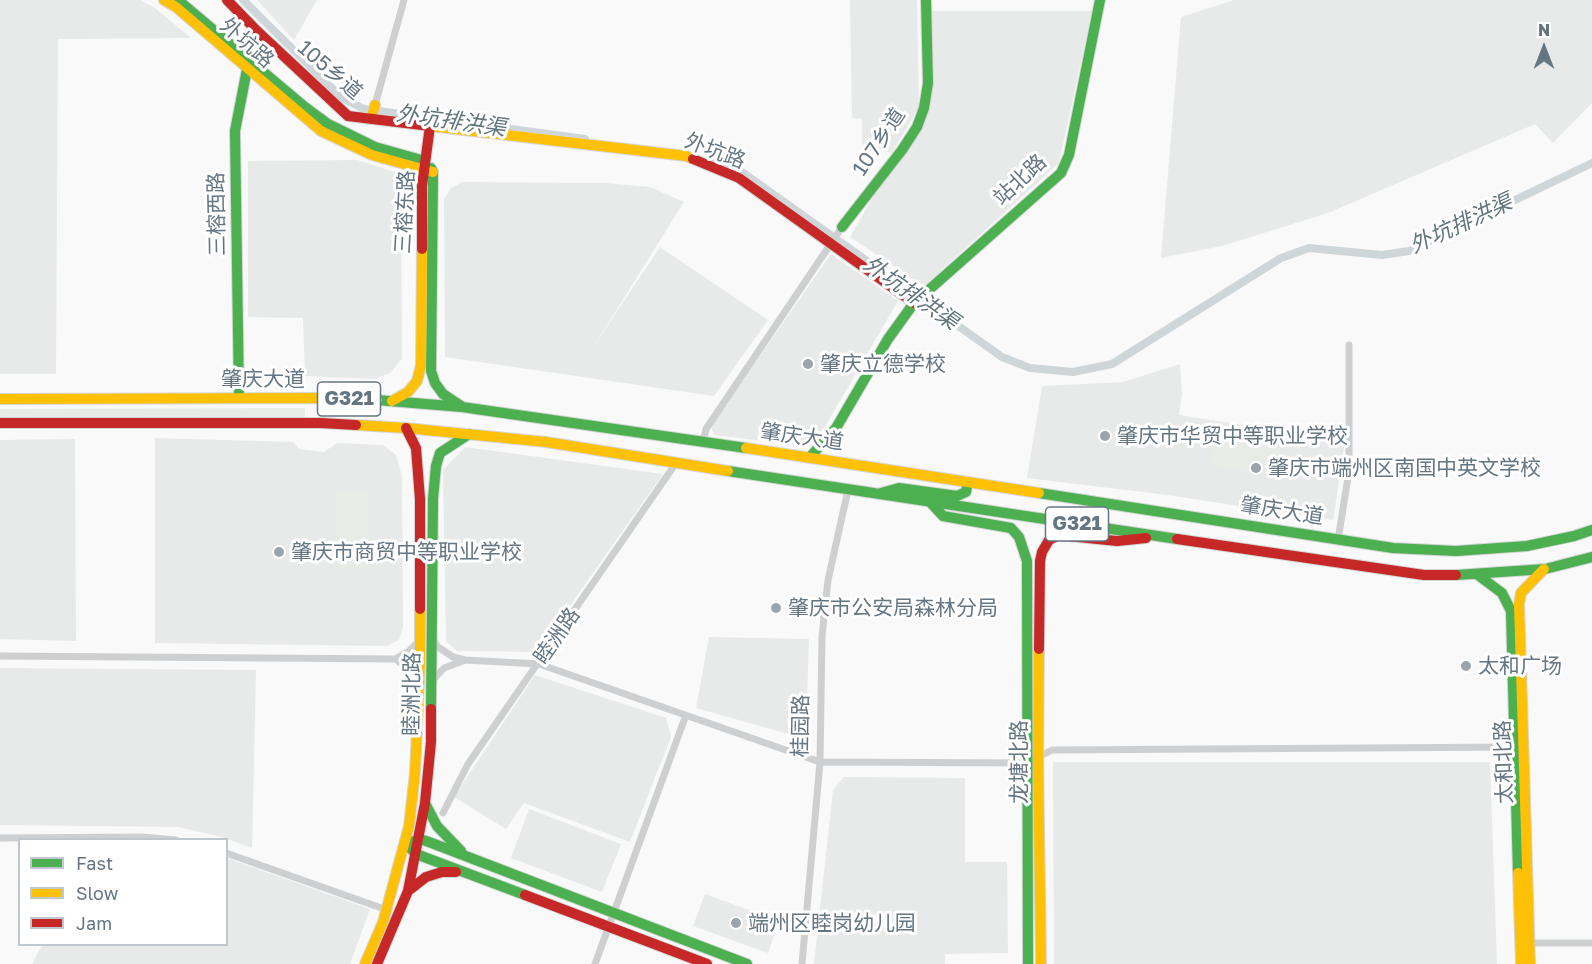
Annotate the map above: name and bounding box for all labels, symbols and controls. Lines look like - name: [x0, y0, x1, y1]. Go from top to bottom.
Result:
- street label: 外坑路: [215, 13, 279, 73]
- north arrow: [1514, 18, 1574, 78]
- text: N: [1538, 20, 1550, 40]
- street label: 105乡道: [293, 35, 367, 105]
- water label: 外坑排洪渠: [395, 100, 507, 142]
- street label: 107乡道: [847, 103, 911, 181]
- street label: 外坑路: [681, 128, 749, 174]
- street label: 站北路: [988, 149, 1052, 211]
- street label: 三榕东路: [390, 169, 420, 255]
- street label: 三榕西路: [204, 172, 230, 256]
- water label: 外坑排洪渠: [1406, 189, 1516, 259]
- water label: 外坑排洪渠: [858, 251, 964, 335]
- place label: 肇庆立德学校: [820, 351, 946, 377]
- marker: 肇庆立德学校: [801, 357, 815, 371]
- street label: 肇庆大道: [221, 366, 305, 392]
- road number: G321: [318, 382, 380, 416]
- street label: 肇庆大道: [759, 419, 845, 455]
- place label: 肇庆市华贸中等职业学校: [1117, 423, 1348, 449]
- marker: 肇庆市华贸中等职业学校: [1098, 429, 1112, 443]
- place label: 肇庆市端州区南国中英文学校: [1268, 455, 1541, 481]
- marker: 肇庆市端州区南国中英文学校: [1249, 461, 1263, 475]
- street label: 肇庆大道: [1239, 492, 1325, 530]
- road number: G321: [1046, 507, 1108, 541]
- place label: 肇庆市商贸中等职业学校: [291, 539, 522, 565]
- marker: 肇庆市商贸中等职业学校: [272, 545, 286, 559]
- place label: 肇庆市公安局森林分局: [788, 595, 998, 621]
- marker: 肇庆市公安局森林分局: [769, 601, 783, 615]
- street label: 睦洲路: [529, 603, 585, 669]
- street label: 睦洲北路: [399, 652, 425, 736]
- place label: 太和广场: [1478, 653, 1562, 679]
- marker: 太和广场: [1459, 659, 1473, 673]
- street label: 桂园路: [788, 694, 814, 758]
- street label: 龙塘北路: [1006, 720, 1032, 804]
- street label: 太和北路: [1490, 720, 1518, 804]
- legend: [18, 838, 228, 946]
- text: Fast: [76, 852, 113, 874]
- text: Slow: [76, 882, 118, 904]
- place label: 端州区睦岗幼儿园: [748, 910, 916, 936]
- text: Jam: [76, 912, 112, 934]
- marker: 端州区睦岗幼儿园: [729, 916, 743, 930]

